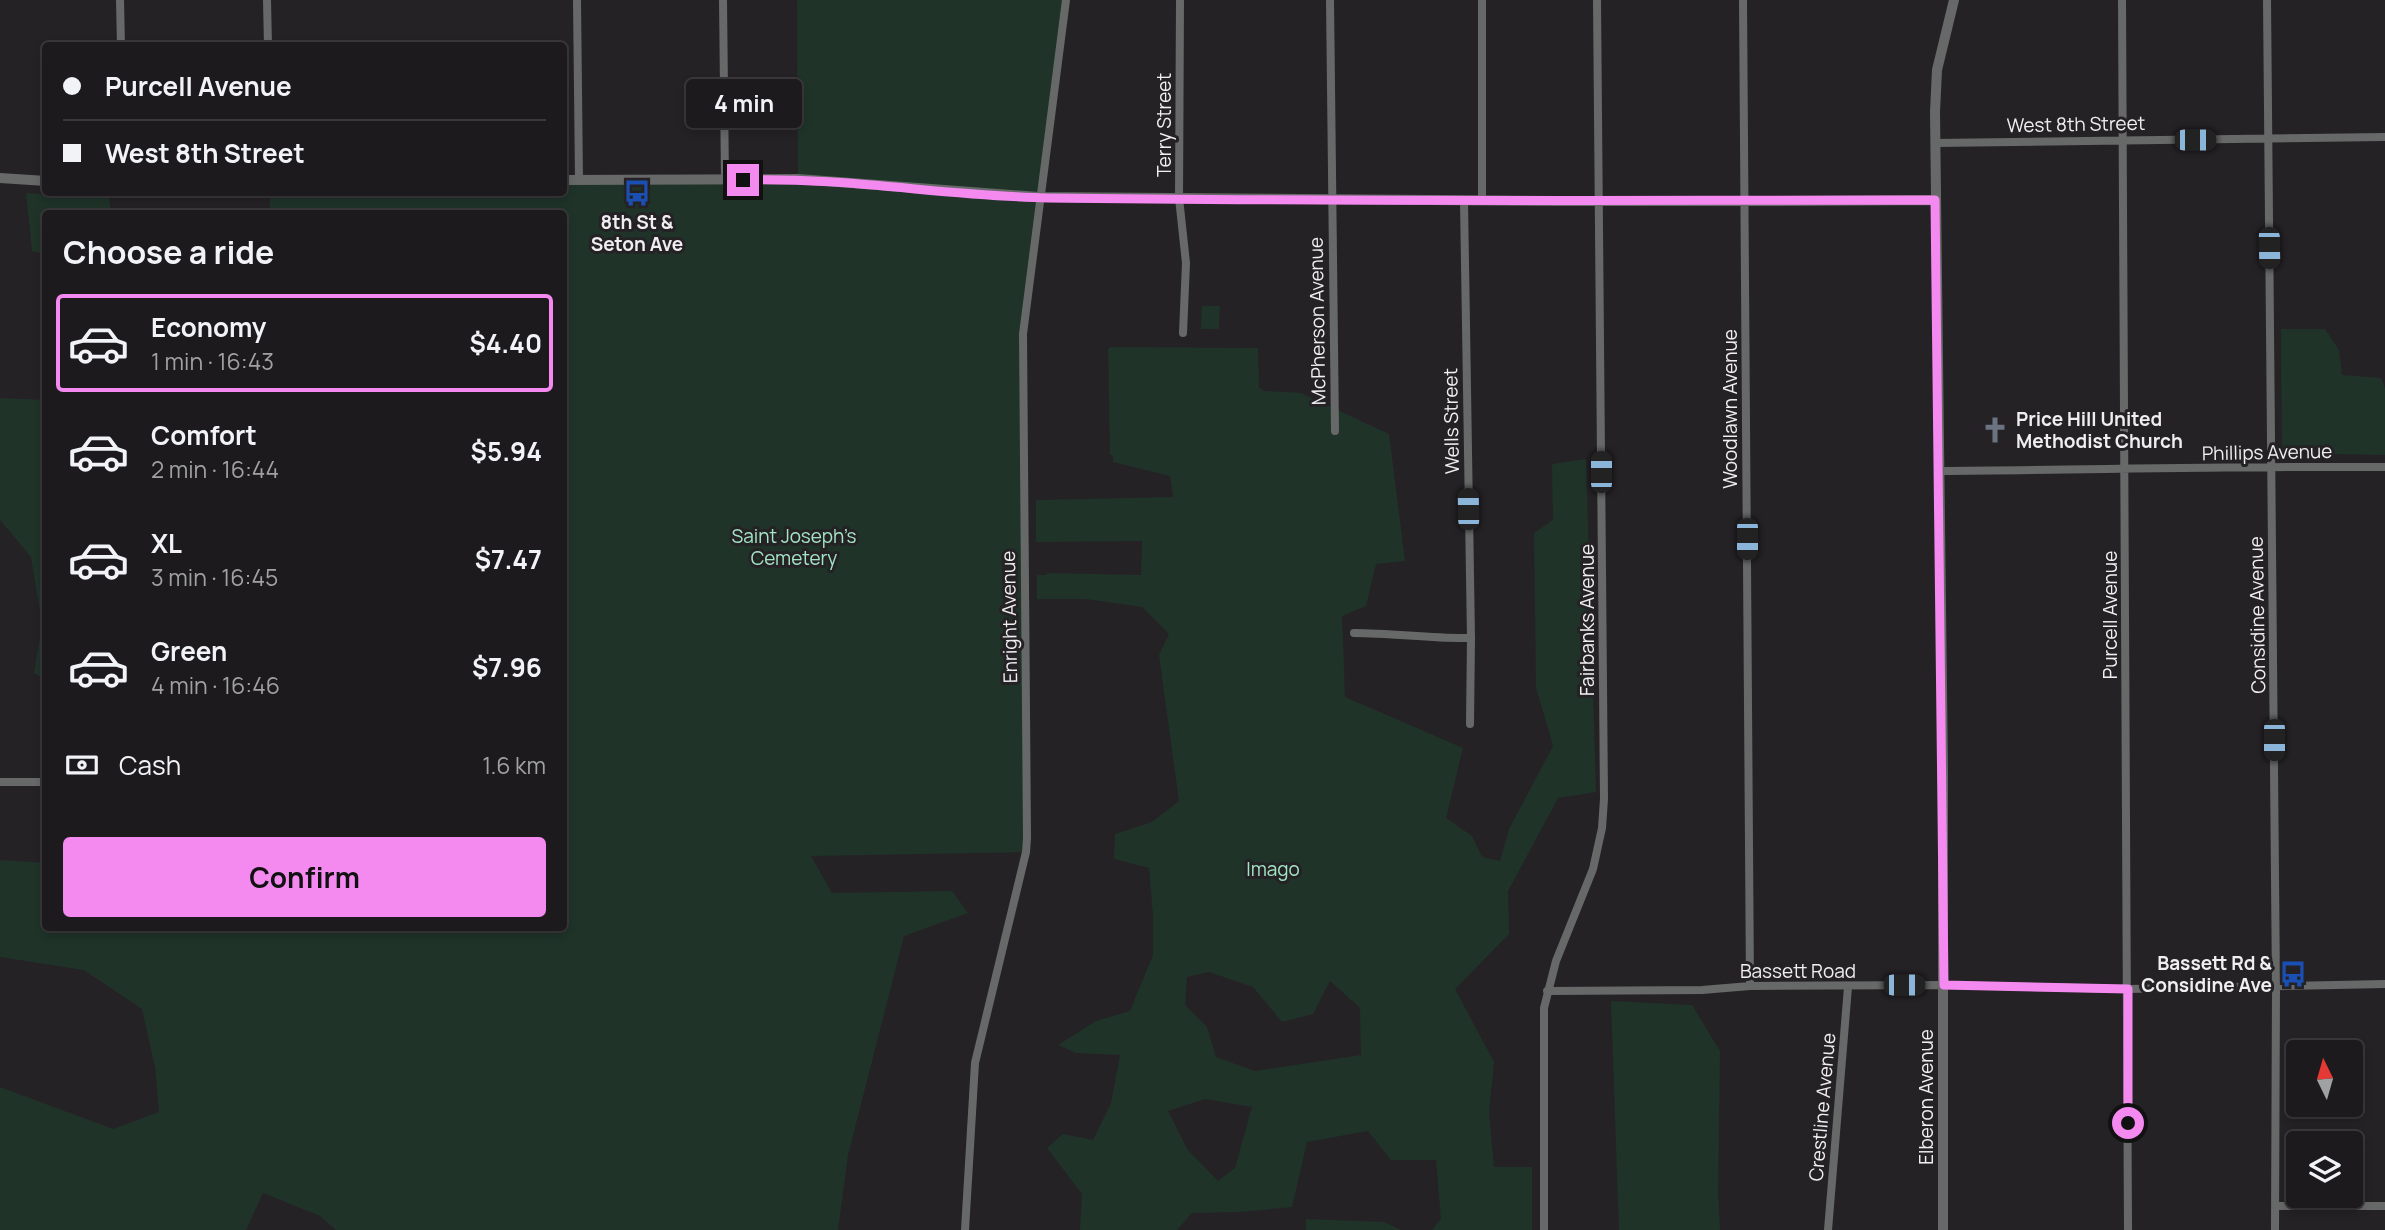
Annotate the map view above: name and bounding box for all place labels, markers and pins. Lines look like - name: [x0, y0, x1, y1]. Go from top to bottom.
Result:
- bus stop icon: 8th St & Seton Ave: [622, 178, 652, 208]
- place label: 8th St & Seton Ave: [591, 209, 683, 257]
- place label: Price Hill United Methodist Church: [2016, 406, 2183, 454]
- church icon: Price Hill United Methodist Church: [1980, 415, 2010, 445]
- place label: Bassett Rd & Considine Ave: [2141, 950, 2272, 998]
- bus stop icon: Bassett Rd & Considine Ave: [2278, 959, 2308, 989]

